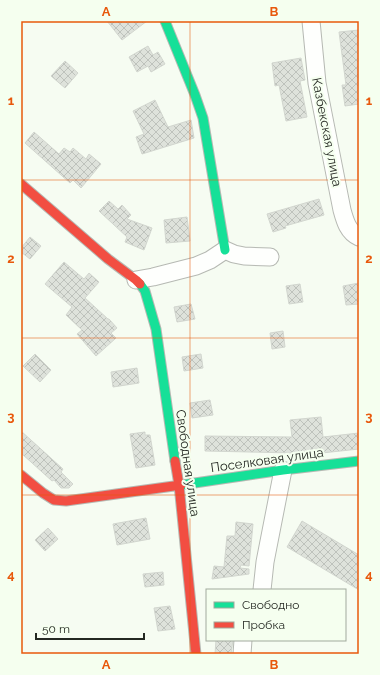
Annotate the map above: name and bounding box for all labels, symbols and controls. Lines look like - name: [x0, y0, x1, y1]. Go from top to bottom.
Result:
- text: A: [102, 4, 111, 19]
- text: B: [270, 4, 279, 19]
- street label: Казбекская улица: [309, 76, 345, 188]
- text: 1: [8, 93, 15, 108]
- text: 1: [366, 93, 373, 108]
- text: 2: [7, 251, 15, 266]
- text: 2: [365, 251, 373, 266]
- text: 3: [7, 409, 15, 424]
- street label: Свободная улица: [173, 409, 203, 517]
- text: 3: [365, 409, 373, 424]
- street label: Поселковая улица: [210, 445, 324, 475]
- text: 4: [7, 567, 15, 582]
- text: 4: [365, 567, 373, 582]
- legend: [206, 589, 346, 641]
- text: Свободно: [242, 598, 299, 612]
- scale bar: [36, 615, 144, 641]
- text: Пробка: [242, 618, 285, 632]
- text: 50 m: [42, 622, 70, 636]
- text: A: [102, 657, 111, 672]
- text: B: [270, 657, 279, 672]

